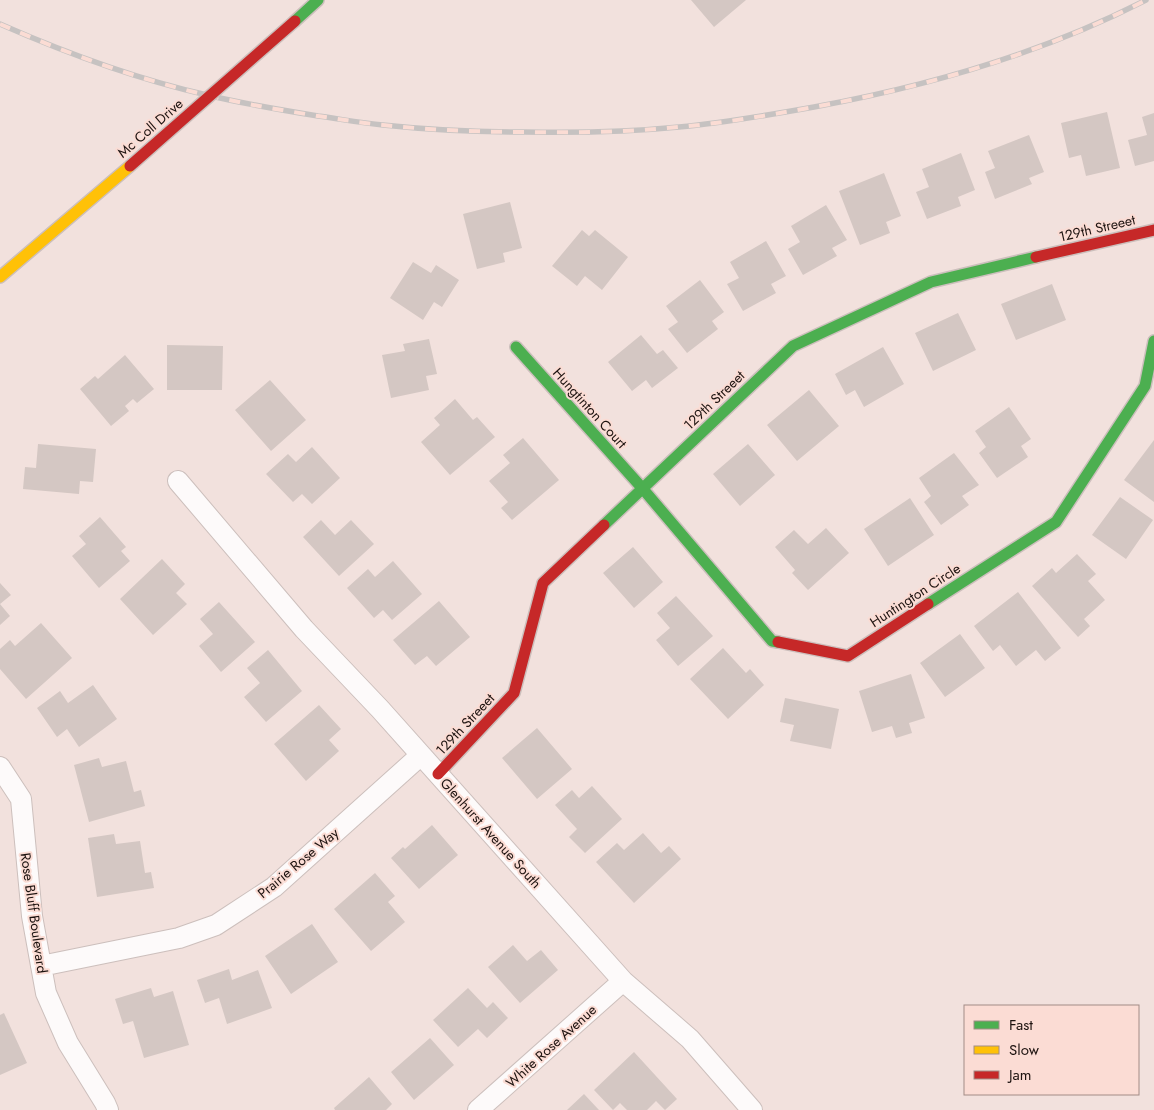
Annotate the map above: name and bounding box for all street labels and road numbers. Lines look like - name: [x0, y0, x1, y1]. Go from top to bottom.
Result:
- street label: Mc Coll Drive: [113, 94, 187, 162]
- street label: 129th Streeet: [1057, 209, 1138, 247]
- street label: Hungtinton Court: [548, 363, 632, 453]
- street label: 129th Streeet: [679, 365, 749, 434]
- street label: Huntington Circle: [866, 558, 964, 632]
- street label: 129th Streeet: [431, 688, 499, 759]
- street label: Glenhurst Avenue South: [436, 773, 546, 893]
- street label: Prairie Rose Way: [253, 823, 343, 903]
- street label: Rose Bluff Boulevard: [16, 851, 52, 975]
- street label: White Rose Avenue: [501, 1000, 601, 1092]

